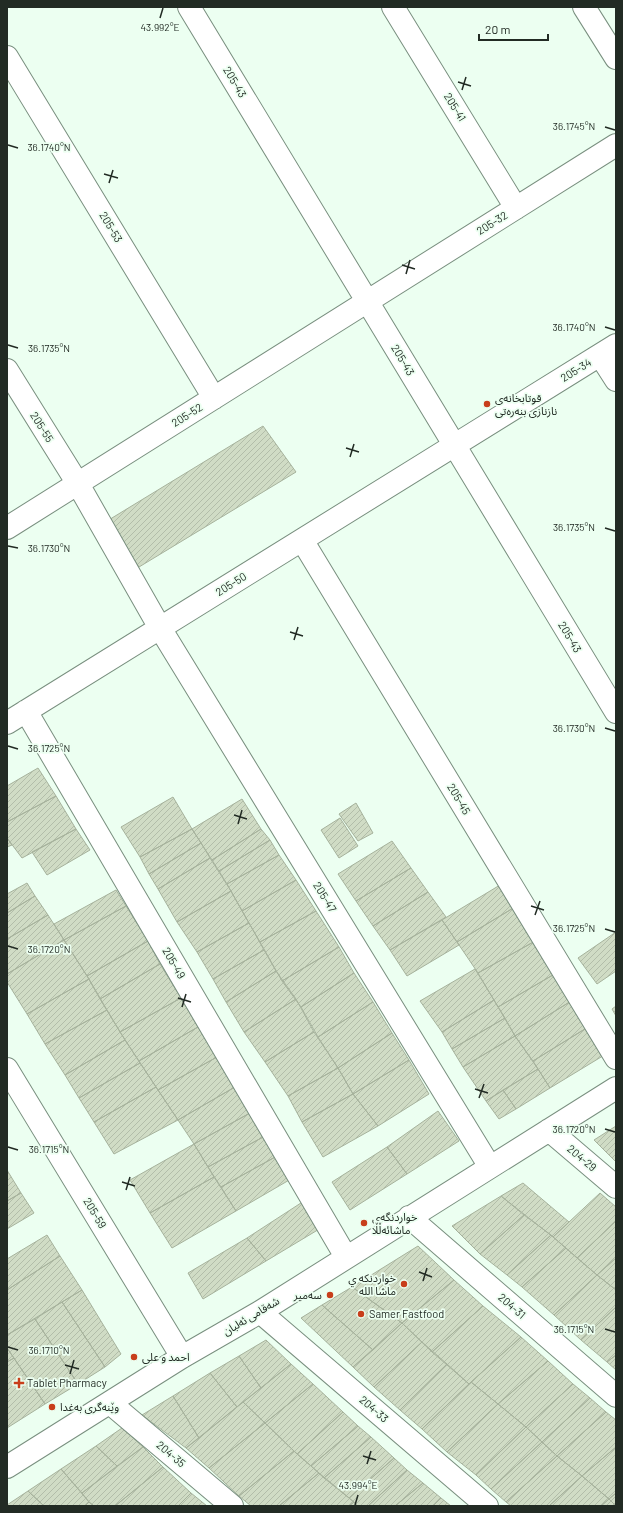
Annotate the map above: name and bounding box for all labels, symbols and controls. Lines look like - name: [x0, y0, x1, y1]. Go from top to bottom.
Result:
- scale bar: [479, 16, 548, 42]
- text: 43.992°E: [140, 21, 180, 33]
- text: 20 m: [485, 22, 511, 36]
- street label: 205-43: [221, 64, 250, 100]
- street label: 205-41: [442, 90, 469, 123]
- text: 36.1745°N: [553, 120, 595, 132]
- text: 36.1740°N: [27, 141, 71, 153]
- street label: 205-32: [474, 208, 510, 237]
- street label: 205-53: [97, 209, 126, 244]
- text: 36.1740°N: [552, 321, 596, 333]
- text: 36.1735°N: [28, 342, 70, 354]
- street label: 205-43: [389, 342, 418, 378]
- street label: 205-34: [558, 355, 594, 384]
- place label: قوتابخانەی نازنازی بنەرەتی: [495, 391, 557, 418]
- marker: قوتابخانەی نازنازی بنەرەتی: [482, 399, 492, 409]
- street label: 205-52: [169, 400, 205, 429]
- street label: 205-55: [28, 409, 57, 445]
- text: 36.1735°N: [553, 521, 595, 533]
- text: 36.1730°N: [28, 542, 70, 554]
- street label: 205-50: [213, 569, 249, 598]
- street label: 205-43: [556, 619, 585, 655]
- text: 36.1730°N: [553, 722, 595, 734]
- text: 36.1725°N: [28, 742, 70, 754]
- street label: 205-45: [445, 781, 474, 817]
- street label: 205-47: [311, 879, 340, 914]
- text: 36.1725°N: [553, 922, 595, 934]
- text: 36.1720°N: [28, 943, 70, 955]
- street label: 205-49: [160, 945, 189, 981]
- text: 36.1720°N: [553, 1123, 595, 1135]
- street label: 204-29: [565, 1142, 600, 1174]
- text: 36.1715°N: [29, 1143, 69, 1155]
- street label: 205-59: [81, 1195, 110, 1231]
- place label: خواردنگەی ماشائەڵڵا: [372, 1210, 418, 1236]
- marker: خواردنگەی ماشائەڵڵا: [359, 1218, 369, 1228]
- place label: خواردنكه ي ماشا الله: [348, 1271, 397, 1297]
- marker: خواردنكه ي ماشا الله: [399, 1279, 409, 1289]
- place label: سەمیر: [293, 1288, 322, 1302]
- marker: سەمیر: [325, 1290, 335, 1300]
- street label: 204-31: [496, 1290, 529, 1321]
- street label: شەقامی ئەلبان: [220, 1293, 282, 1338]
- place label: Samer Fastfood: [369, 1307, 444, 1320]
- marker: Samer Fastfood: [356, 1309, 366, 1319]
- text: 36.1715°N: [554, 1323, 594, 1335]
- text: 36.1710°N: [28, 1344, 70, 1356]
- place label: احمد و علی: [142, 1350, 190, 1364]
- marker: احمد و علی: [129, 1352, 139, 1362]
- place label: Tablet Pharmacy: [27, 1376, 107, 1389]
- marker: Tablet Pharmacy: [14, 1378, 24, 1388]
- street label: 204-33: [357, 1393, 391, 1425]
- place label: وێنەگری بەغدا: [60, 1400, 119, 1414]
- marker: وێنەگری بەغدا: [47, 1402, 57, 1412]
- street label: 204-35: [154, 1438, 189, 1470]
- text: 43.994°E: [338, 1479, 378, 1491]

